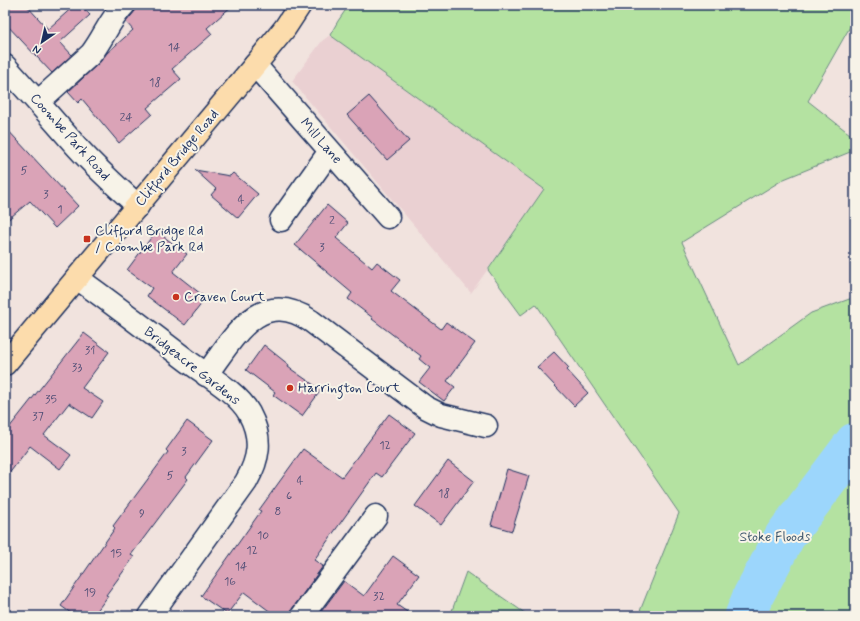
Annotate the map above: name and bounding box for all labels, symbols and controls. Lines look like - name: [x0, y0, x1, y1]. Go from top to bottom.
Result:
- north arrow: [22, 22, 62, 62]
- house number: 14: [168, 40, 180, 56]
- text: N: [30, 42, 44, 57]
- house number: 18: [149, 75, 161, 91]
- street label: Coombe Park Road: [26, 90, 114, 184]
- street label: Clifford Bridge Road: [131, 106, 224, 211]
- house number: 24: [119, 110, 133, 126]
- street label: Mill Lane: [296, 114, 346, 168]
- house number: 5: [20, 163, 28, 179]
- house number: 3: [43, 187, 49, 203]
- house number: 4: [238, 192, 245, 208]
- house number: 1: [57, 202, 63, 218]
- house number: 2: [329, 213, 335, 229]
- place label: Clifford Bridge Rd / Coombe Park Rd: [95, 222, 204, 256]
- marker: Clifford Bridge Rd / Coombe Park Rd: [82, 234, 92, 244]
- house number: 3: [319, 240, 325, 256]
- place label: Craven Court: [184, 288, 266, 306]
- marker: Craven Court: [171, 292, 181, 302]
- street label: Bridgeacre Gardens: [140, 323, 244, 409]
- house number: 31: [85, 343, 95, 359]
- house number: 33: [72, 360, 82, 376]
- place label: Harrington Court: [298, 379, 401, 399]
- marker: Harrington Court: [285, 383, 295, 393]
- house number: 35: [45, 392, 57, 408]
- house number: 37: [32, 409, 44, 425]
- house number: 12: [379, 438, 391, 454]
- house number: 3: [181, 444, 187, 460]
- house number: 5: [166, 468, 174, 484]
- house number: 4: [297, 473, 304, 489]
- house number: 18: [438, 486, 450, 502]
- house number: 6: [286, 488, 292, 504]
- house number: 8: [275, 504, 281, 520]
- house number: 9: [139, 506, 145, 522]
- house number: 10: [257, 528, 269, 544]
- park label: Stoke Floods: [740, 528, 810, 546]
- house number: 12: [246, 543, 258, 559]
- house number: 15: [110, 546, 122, 562]
- house number: 14: [235, 559, 247, 575]
- house number: 16: [224, 574, 236, 590]
- house number: 19: [84, 585, 96, 601]
- house number: 32: [373, 589, 385, 605]

